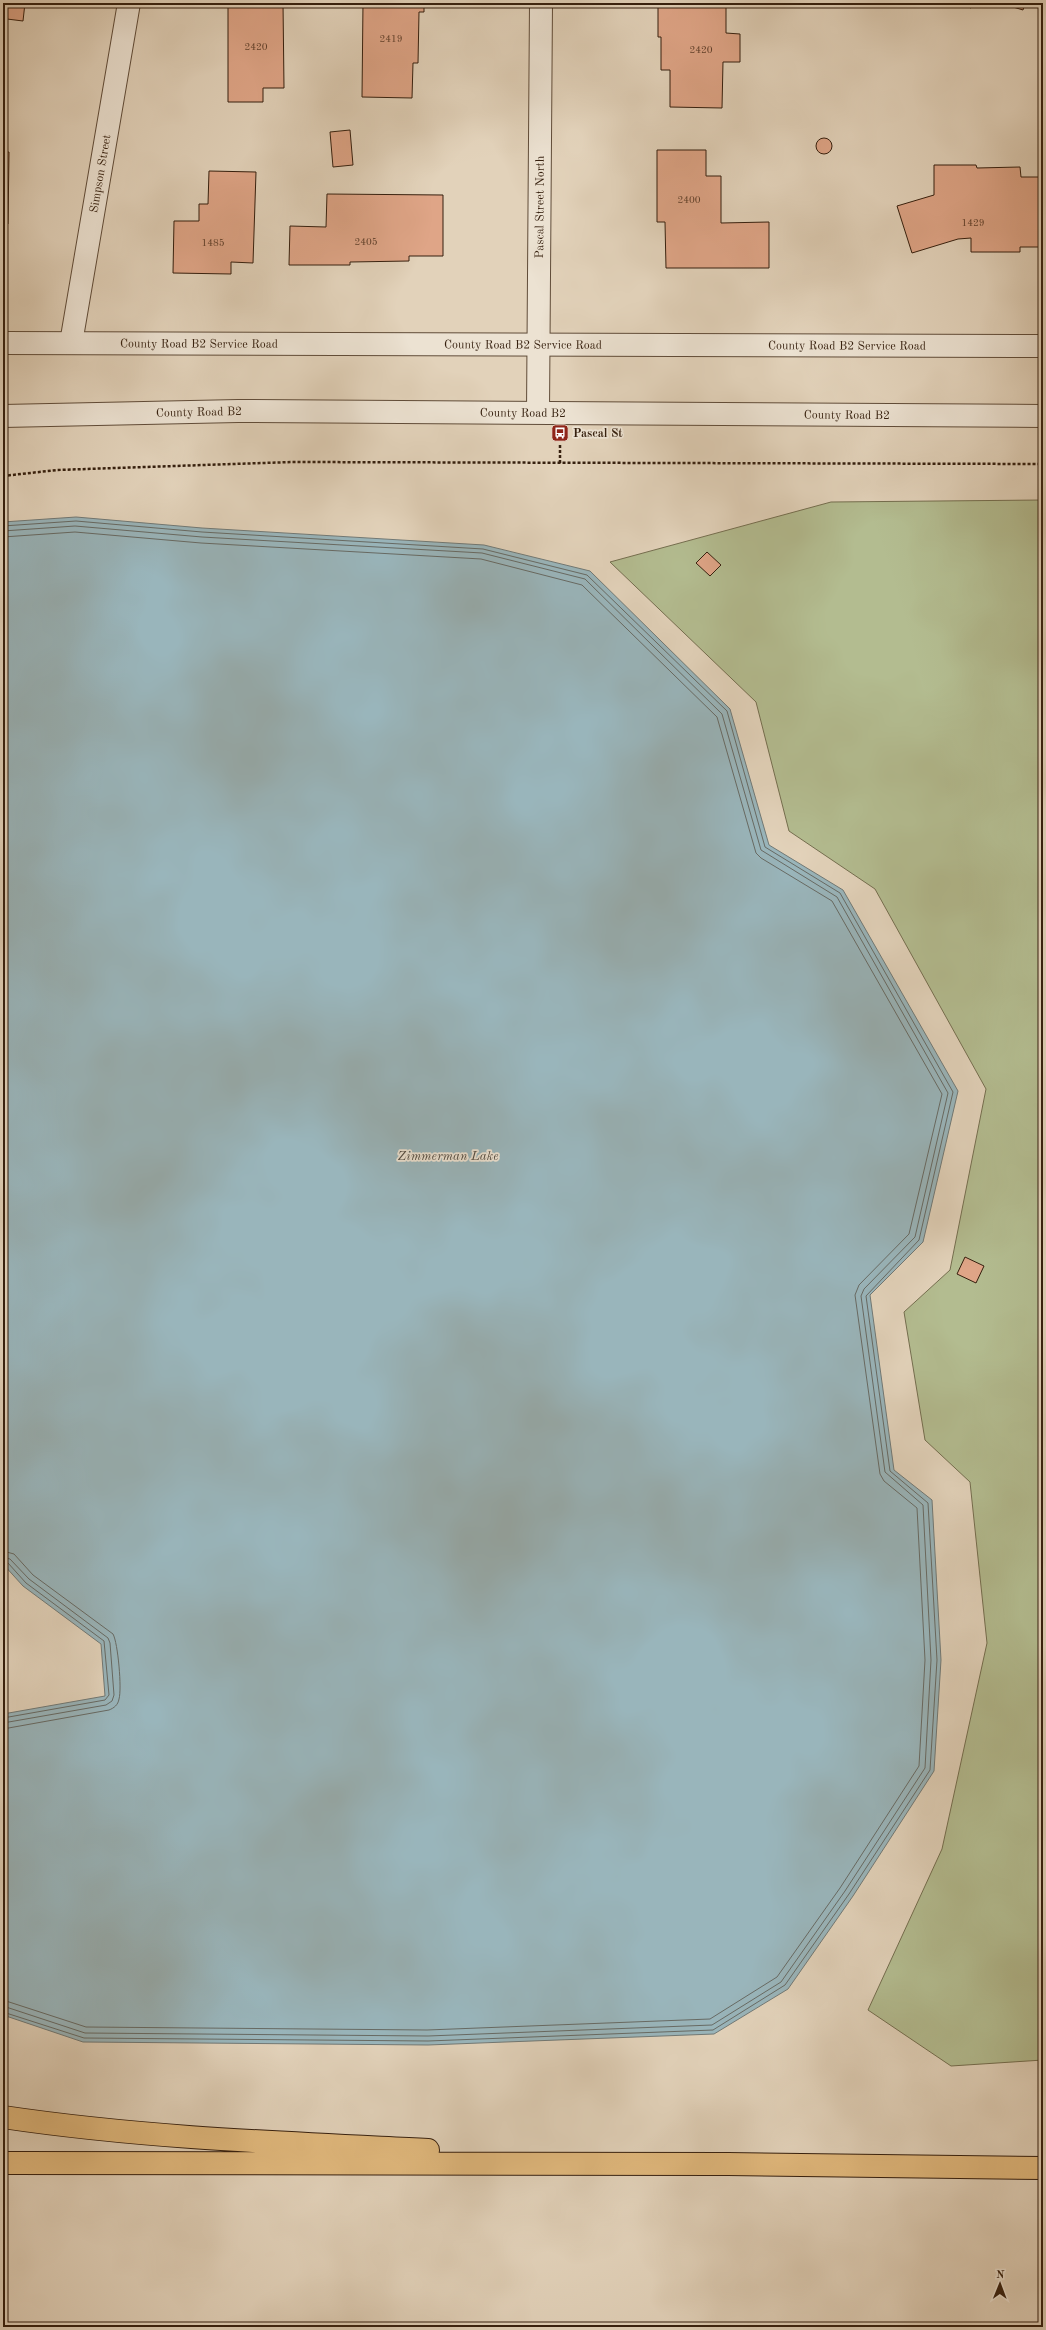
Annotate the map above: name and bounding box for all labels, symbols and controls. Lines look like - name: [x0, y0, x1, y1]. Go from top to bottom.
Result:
- house number: 2419: [379, 34, 403, 44]
- house number: 2420: [244, 42, 268, 52]
- house number: 2420: [689, 45, 713, 55]
- street label: Simpson Street: [88, 134, 113, 214]
- street label: Pascal Street North: [534, 155, 547, 258]
- house number: 2400: [677, 195, 701, 205]
- house number: 1429: [961, 218, 985, 228]
- house number: 2405: [354, 237, 378, 247]
- house number: 1485: [201, 238, 225, 248]
- street label: County Road B2 Service Road: [120, 338, 278, 351]
- street label: County Road B2 Service Road: [444, 339, 602, 352]
- street label: County Road B2 Service Road: [768, 340, 926, 353]
- street label: County Road B2: [156, 406, 242, 420]
- street label: County Road B2: [480, 408, 566, 420]
- street label: County Road B2: [804, 410, 890, 422]
- bus stop icon: Pascal St: [550, 423, 570, 443]
- place label: Pascal St: [573, 428, 623, 440]
- water label: Zimmerman Lake: [397, 1150, 499, 1163]
- north arrow: [980, 2264, 1020, 2304]
- text: N: [996, 2270, 1005, 2281]

